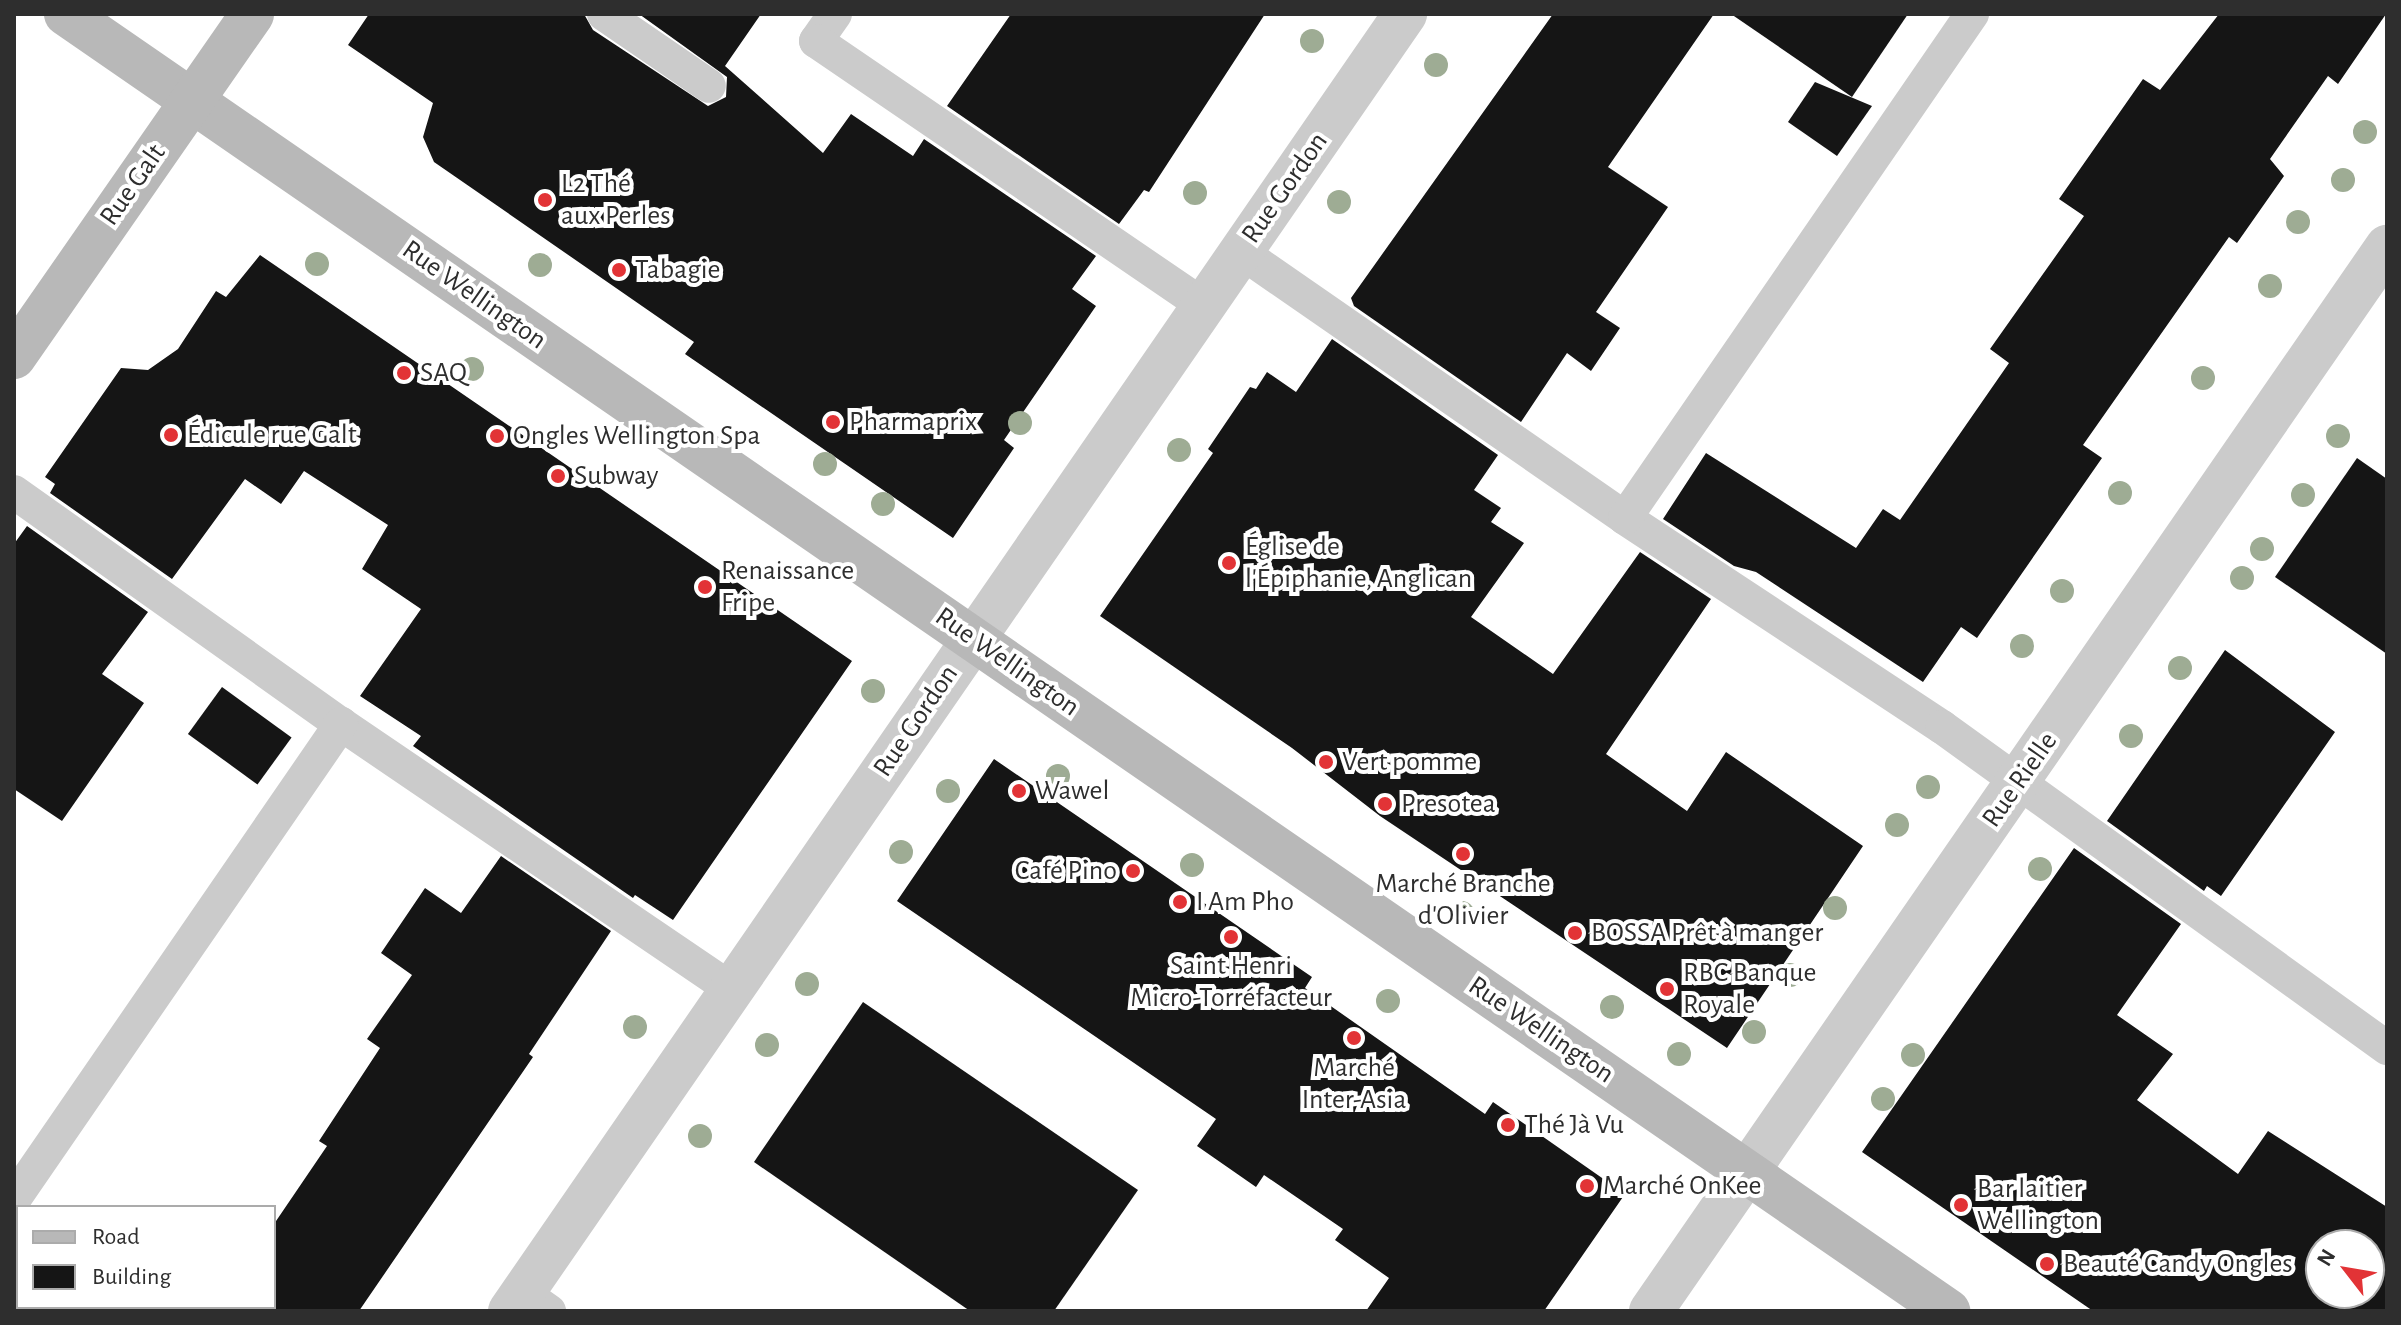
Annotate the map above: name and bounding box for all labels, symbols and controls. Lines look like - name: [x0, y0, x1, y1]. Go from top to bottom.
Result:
- street label: Rue Gordon: [1235, 126, 1335, 250]
- street label: Rue Galt: [93, 138, 173, 232]
- place label: L2 Thé aux Perles: [561, 167, 671, 233]
- marker: L2 Thé aux Perles: [536, 191, 554, 209]
- street label: Rue Wellington: [395, 233, 553, 357]
- place label: Tabagie: [635, 253, 720, 287]
- marker: Tabagie: [610, 261, 628, 279]
- place label: SAQ: [420, 356, 467, 390]
- marker: SAQ: [395, 364, 413, 382]
- place label: Pharmaprix: [849, 405, 977, 439]
- marker: Pharmaprix: [824, 413, 842, 431]
- place label: Édicule rue Galt: [187, 418, 357, 452]
- place label: Ongles Wellington Spa: [513, 419, 761, 453]
- marker: Édicule rue Galt: [162, 426, 180, 444]
- marker: Ongles Wellington Spa: [488, 427, 506, 445]
- place label: Subway: [574, 459, 658, 493]
- marker: Subway: [549, 467, 567, 485]
- place label: Église de l'Épiphanie, Anglican: [1245, 530, 1472, 596]
- place label: Renaissance Fripe: [721, 554, 854, 620]
- marker: Église de l'Épiphanie, Anglican: [1220, 554, 1238, 572]
- marker: Renaissance Fripe: [696, 578, 714, 596]
- street label: Rue Wellington: [928, 600, 1086, 724]
- street label: Rue Gordon: [866, 659, 966, 783]
- street label: Rue Rielle: [1975, 726, 2065, 834]
- place label: Vert pomme: [1342, 745, 1477, 779]
- marker: Vert pomme: [1317, 753, 1335, 771]
- place label: Wawel: [1035, 774, 1109, 808]
- marker: Wawel: [1010, 782, 1028, 800]
- place label: Presotea: [1401, 787, 1496, 821]
- marker: Presotea: [1376, 795, 1394, 813]
- marker: Marché Branche d'Olivier: [1454, 845, 1472, 863]
- place label: Café Pino: [1015, 854, 1117, 888]
- marker: Café Pino: [1124, 862, 1142, 880]
- place label: Marché Branche d'Olivier: [1375, 867, 1551, 933]
- place label: I Am Pho: [1196, 885, 1294, 919]
- marker: I Am Pho: [1171, 893, 1189, 911]
- place label: BOSSA Prêt à manger: [1591, 916, 1823, 950]
- marker: BOSSA Prêt à manger: [1566, 924, 1584, 942]
- marker: Saint Henri Micro-Torréfacteur: [1222, 928, 1240, 946]
- place label: Saint Henri Micro-Torréfacteur: [1130, 949, 1332, 1015]
- place label: RBC Banque Royale: [1683, 956, 1816, 1022]
- street label: Rue Wellington: [1462, 969, 1620, 1091]
- marker: RBC Banque Royale: [1658, 980, 1676, 998]
- marker: Marché Inter-Asia: [1345, 1029, 1363, 1047]
- place label: Marché Inter-Asia: [1302, 1051, 1406, 1117]
- place label: Thé Jà Vu: [1524, 1108, 1624, 1142]
- marker: Thé Jà Vu: [1499, 1116, 1517, 1134]
- place label: Marché OnKee: [1603, 1169, 1762, 1203]
- place label: Bar laitier Wellington: [1977, 1172, 2099, 1238]
- marker: Marché OnKee: [1578, 1177, 1596, 1195]
- marker: Bar laitier Wellington: [1952, 1196, 1970, 1214]
- legend: [16, 1205, 276, 1309]
- text: Road: [92, 1225, 140, 1249]
- north arrow: [2305, 1229, 2385, 1309]
- text: N: [2313, 1245, 2340, 1270]
- place label: Beauté Candy Ongles: [2063, 1247, 2293, 1281]
- marker: Beauté Candy Ongles: [2038, 1255, 2056, 1273]
- text: Building: [92, 1265, 171, 1289]

